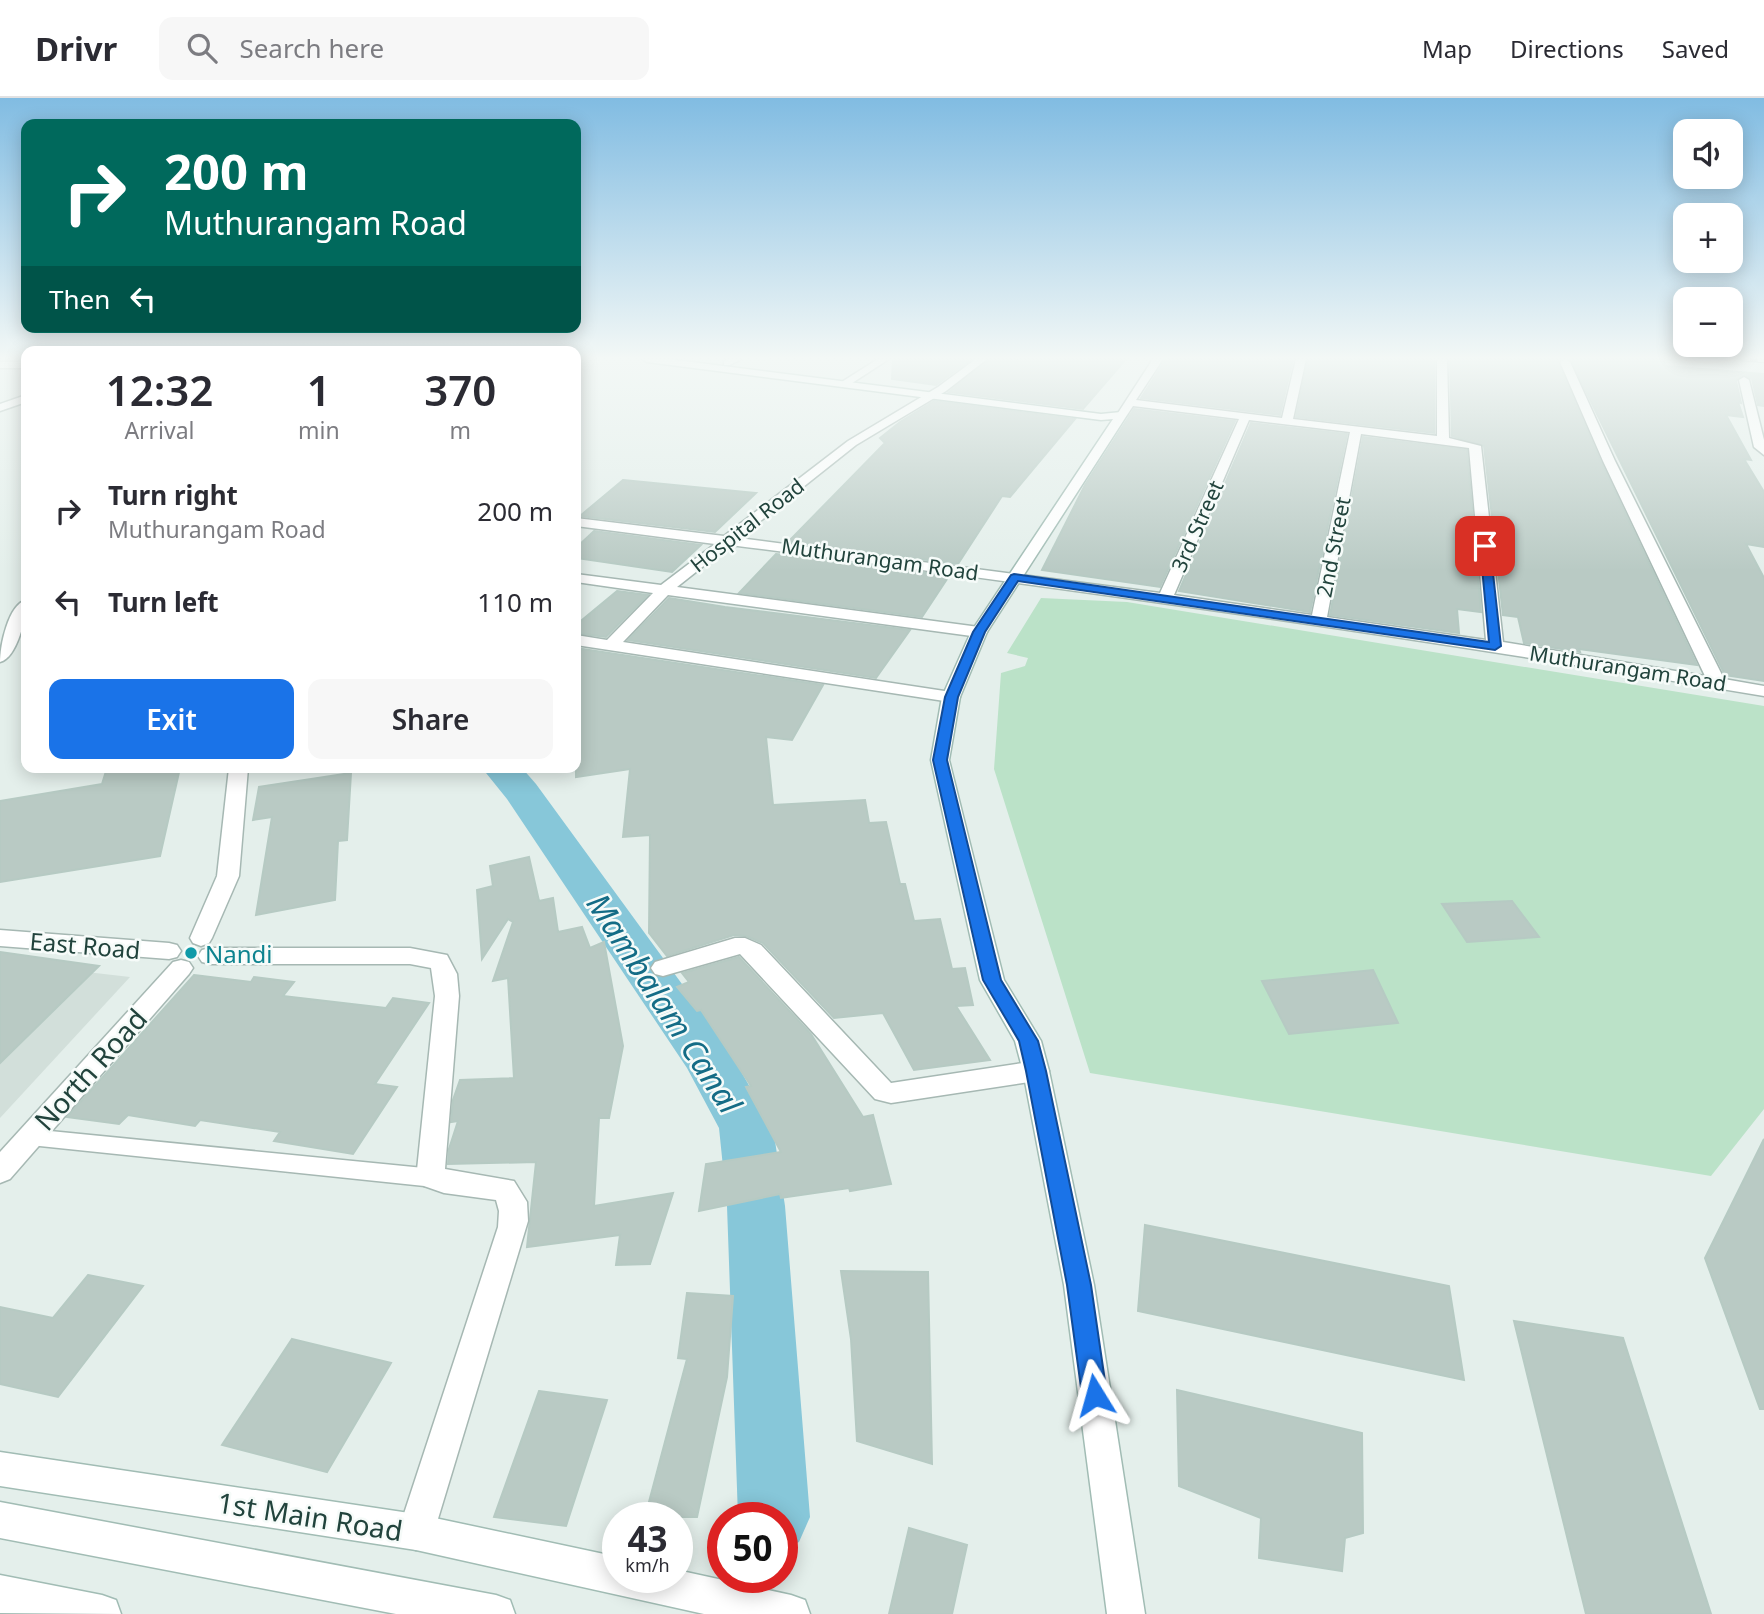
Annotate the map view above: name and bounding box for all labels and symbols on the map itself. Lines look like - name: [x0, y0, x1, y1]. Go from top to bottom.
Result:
- street label: Hospital Road: [684, 472, 810, 578]
- street label: 3rd Street: [1164, 475, 1230, 576]
- street label: 2nd Street: [1310, 494, 1357, 600]
- pin: [1455, 516, 1515, 576]
- street label: Muthurangam Road: [780, 531, 980, 587]
- street label: Muthurangam Road: [1528, 639, 1728, 697]
- water label: Mambalam Canal: [578, 885, 753, 1122]
- street label: East Road: [28, 924, 142, 966]
- place label: Nandi: [205, 937, 273, 970]
- marker: Nandi: [183, 945, 199, 961]
- street label: North Road: [25, 1000, 155, 1138]
- position arrow: [1058, 1358, 1132, 1432]
- street label: 1st Main Road: [215, 1483, 405, 1549]
- speed limit sign: 50: [707, 1502, 798, 1593]

